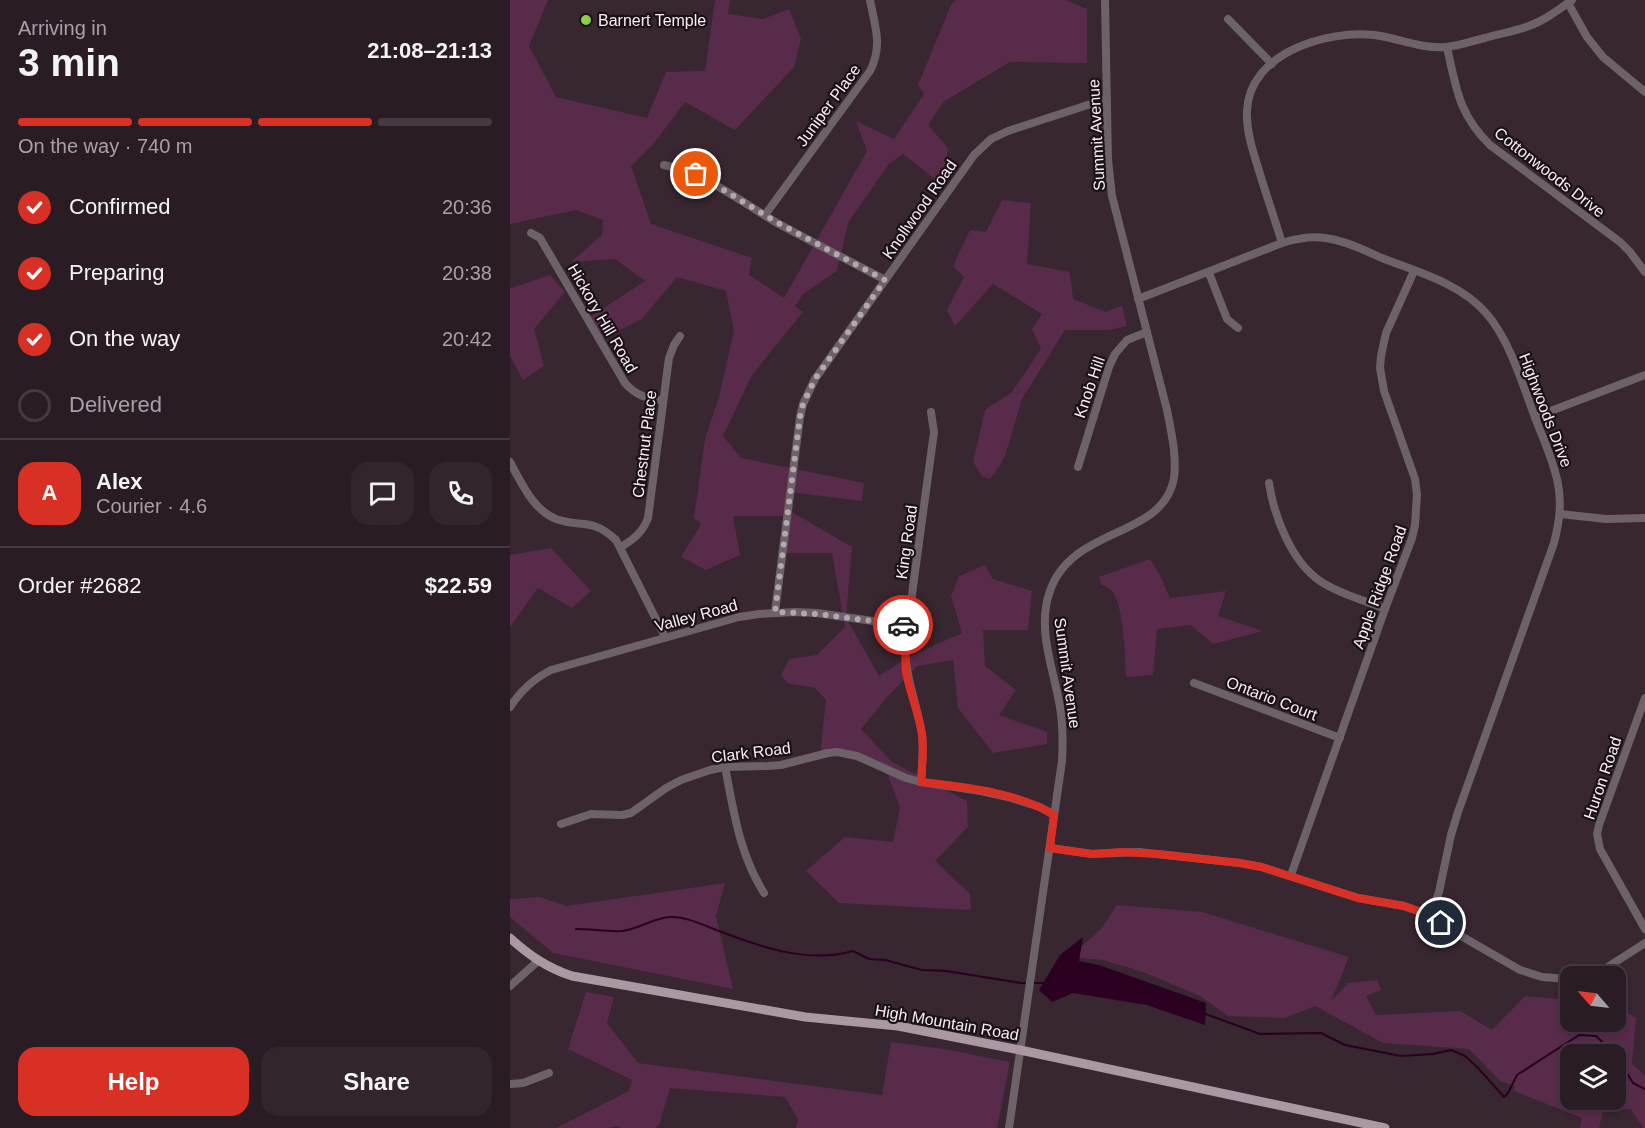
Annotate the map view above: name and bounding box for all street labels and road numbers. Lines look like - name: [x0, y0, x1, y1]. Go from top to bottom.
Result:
- street label: Juniper Place: [793, 61, 864, 150]
- street label: Summit Avenue: [1085, 79, 1108, 191]
- street label: Cottonwoods Drive: [1491, 124, 1608, 221]
- street label: Knollwood Road: [879, 157, 960, 262]
- street label: Hickory Hill Road: [565, 261, 641, 376]
- street label: Highwoods Drive: [1516, 351, 1575, 470]
- street label: Knob Hill: [1071, 354, 1108, 420]
- street label: Chestnut Place: [629, 389, 660, 499]
- street label: King Road: [893, 504, 920, 580]
- street label: Apple Ridge Road: [1349, 523, 1410, 651]
- street label: Valley Road: [653, 596, 739, 635]
- street label: Summit Avenue: [1051, 617, 1084, 730]
- street label: Ontario Court: [1224, 673, 1320, 724]
- street label: Huron Road: [1580, 735, 1625, 822]
- street label: Clark Road: [710, 739, 792, 766]
- street label: High Mountain Road: [874, 1001, 1020, 1044]

